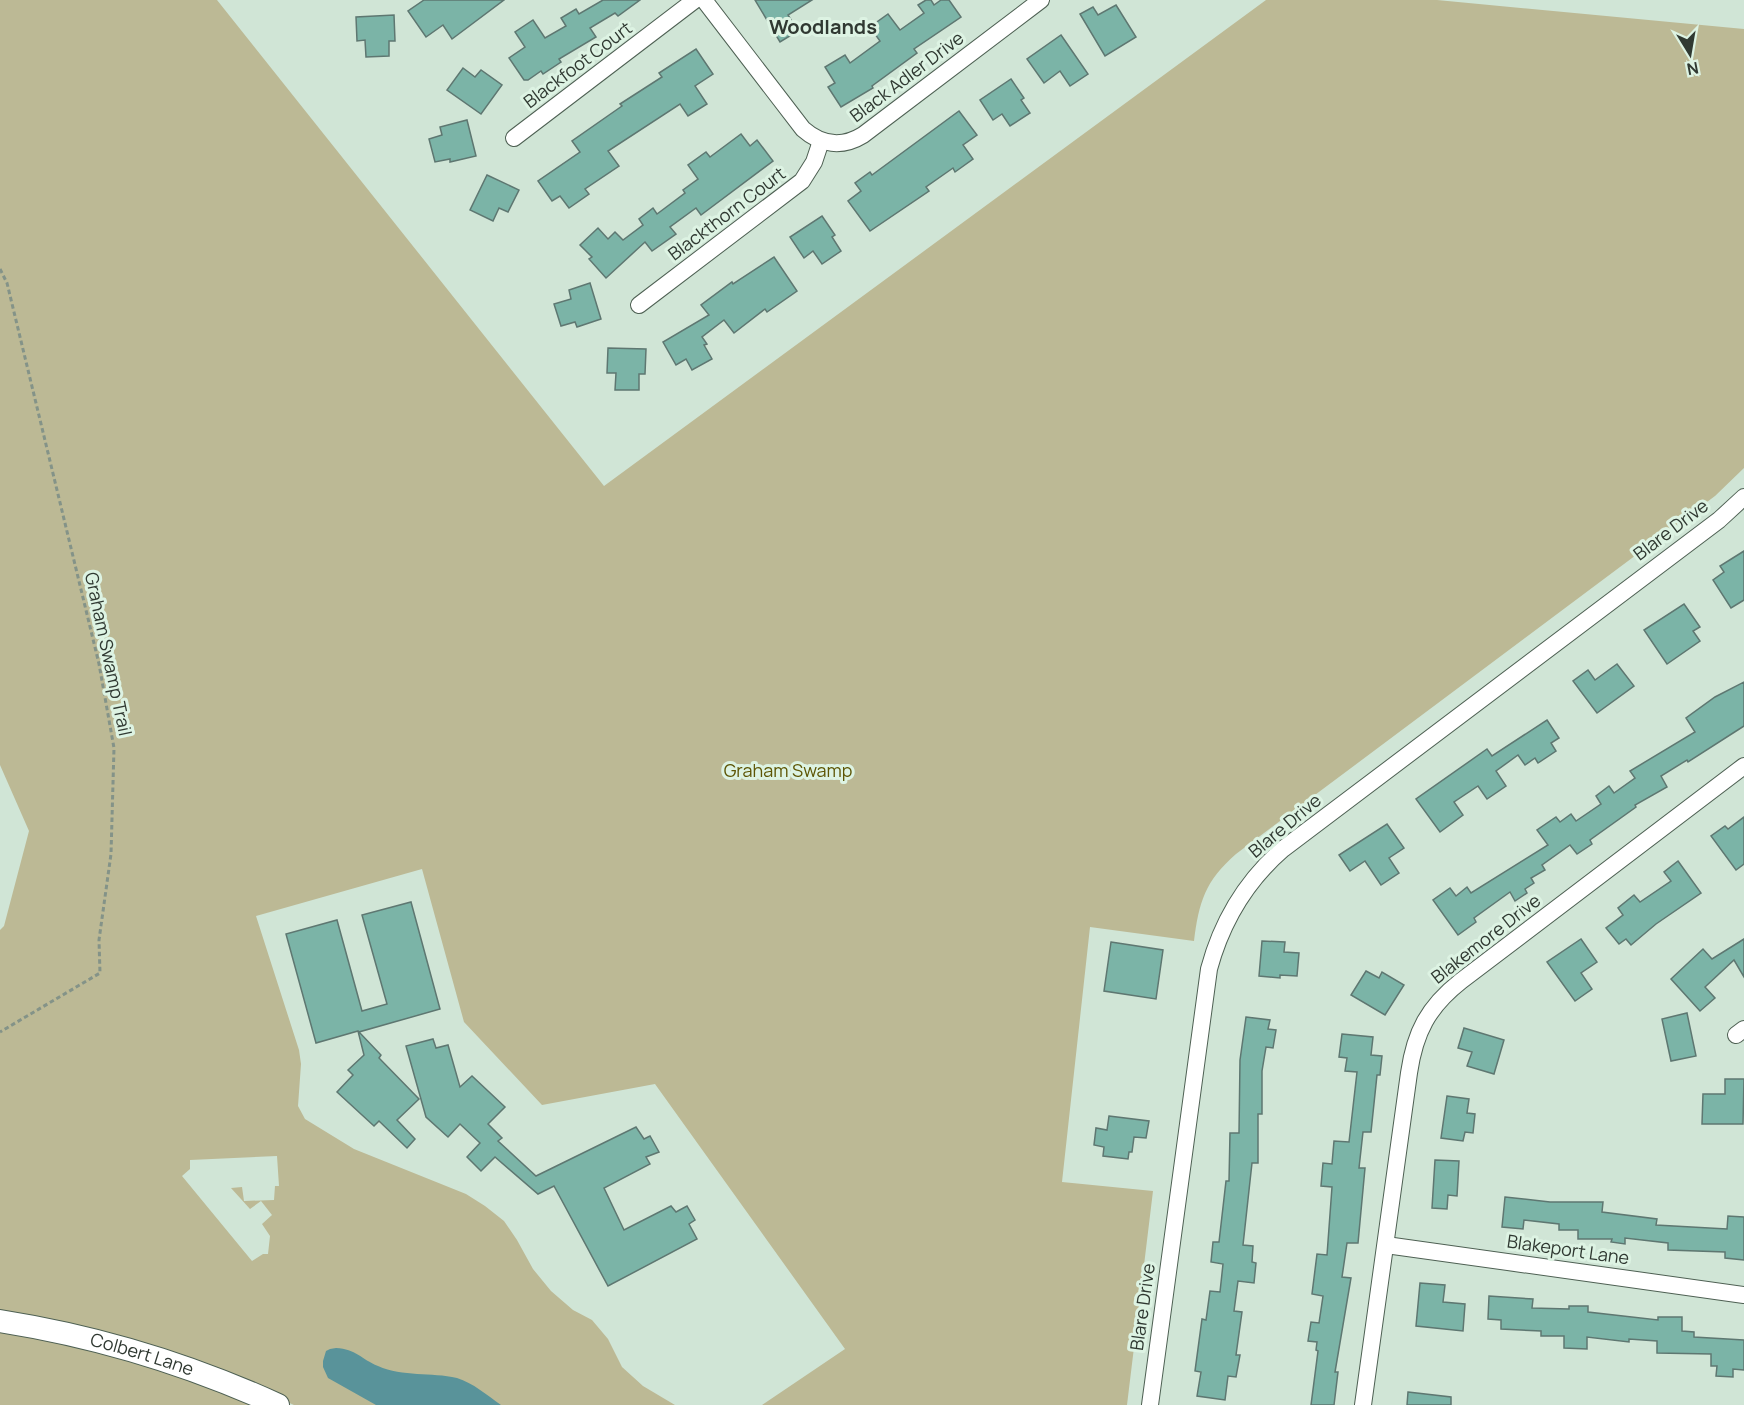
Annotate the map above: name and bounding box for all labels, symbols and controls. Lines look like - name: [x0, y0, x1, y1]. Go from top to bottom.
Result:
- district label: Woodlands: [769, 13, 877, 40]
- street label: Blackfoot Court: [518, 15, 637, 113]
- north arrow: [1660, 24, 1720, 84]
- street label: Black Adler Drive: [845, 25, 968, 127]
- text: N: [1685, 57, 1701, 81]
- street label: Blackthorn Court: [663, 161, 790, 265]
- street label: Blare Drive: [1628, 493, 1713, 565]
- street label: Graham Swamp Trail: [80, 570, 138, 738]
- park label: Graham Swamp: [724, 758, 852, 782]
- street label: Blare Drive: [1243, 788, 1326, 863]
- street label: Blakemore Drive: [1426, 888, 1545, 988]
- street label: Blakeport Lane: [1505, 1229, 1631, 1269]
- street label: Blare Drive: [1124, 1262, 1160, 1352]
- street label: Colbert Lane: [88, 1327, 197, 1381]

